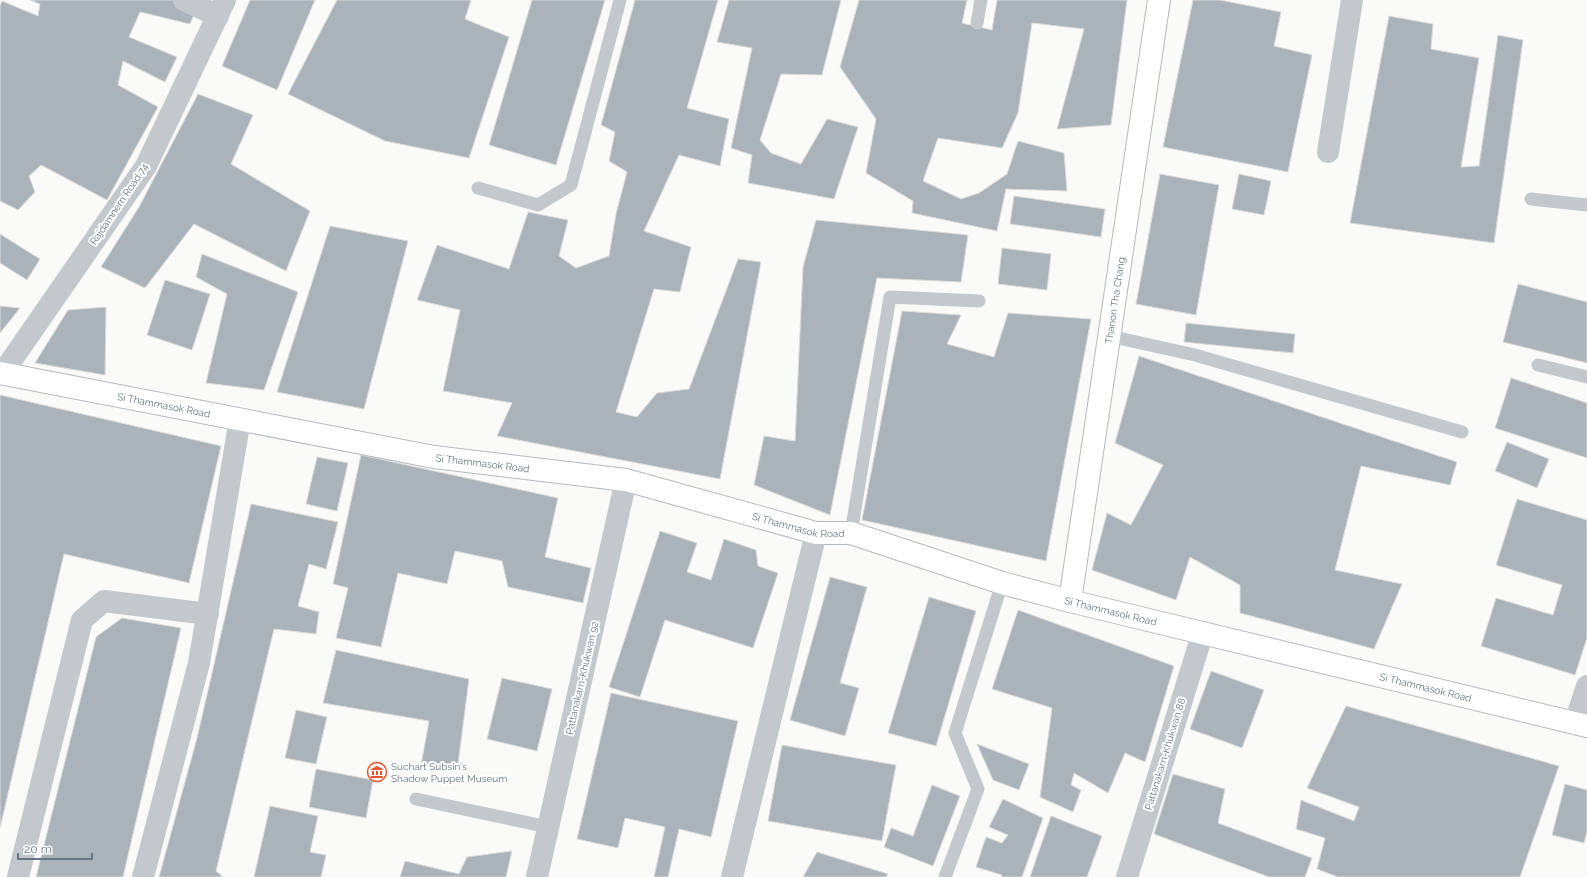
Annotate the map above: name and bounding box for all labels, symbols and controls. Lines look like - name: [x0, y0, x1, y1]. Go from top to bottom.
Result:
- street label: Rajdamnern Road 74: [88, 161, 151, 247]
- street label: Thanon Tha Chang: [1103, 256, 1126, 344]
- street label: Si Thammasok Road: [117, 390, 211, 419]
- street label: Si Thammasok Road: [435, 452, 530, 474]
- street label: Si Thammasok Road: [751, 510, 845, 539]
- street label: Si Thammasok Road: [1063, 594, 1158, 627]
- street label: Pattanakarn-Khukwan 92: [564, 620, 600, 736]
- street label: Si Thammasok Road: [1378, 671, 1473, 703]
- street label: Pattanakarn-Khukwan 88: [1143, 697, 1187, 811]
- museum icon: Suchart Subsin's Shadow Puppet Museum: [366, 761, 388, 783]
- place label: Suchart Subsin's Shadow Puppet Museum: [391, 761, 508, 784]
- scale bar: [18, 835, 92, 861]
- text: 20 m: [24, 842, 52, 856]

